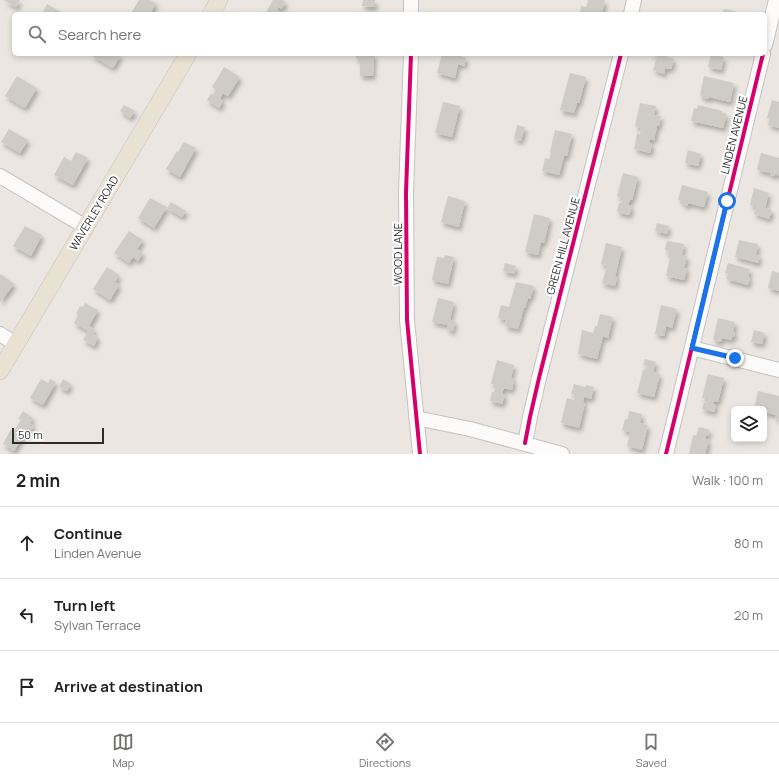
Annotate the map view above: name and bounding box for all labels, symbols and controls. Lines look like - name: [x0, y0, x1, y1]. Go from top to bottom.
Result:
- search box: [12, 12, 767, 56]
- icon: search: [26, 23, 48, 45]
- text: Search here: [58, 24, 141, 45]
- street label: LINDEN AVENUE: [717, 94, 750, 175]
- street label: WAVERLEY ROAD: [65, 173, 122, 253]
- route start: [718, 192, 736, 210]
- street label: GREEN HILL AVENUE: [542, 195, 583, 296]
- street label: WOOD LANE: [390, 223, 405, 285]
- route end: [726, 349, 744, 367]
- map controls: [731, 406, 767, 442]
- button: layers: [731, 406, 767, 442]
- scale bar: [12, 426, 104, 445]
- text: 50 m: [18, 427, 43, 442]
- text: 2 min: [16, 469, 60, 492]
- text: Walk · 100 m: [692, 471, 763, 489]
- text: Continue: [54, 523, 122, 544]
- icon: ahead: [16, 532, 38, 554]
- text: 80 m: [734, 534, 763, 552]
- text: Linden Avenue: [54, 544, 141, 562]
- text: Turn left: [54, 595, 116, 616]
- icon: left: [16, 604, 38, 626]
- text: 20 m: [734, 606, 763, 624]
- text: Sylvan Terrace: [54, 616, 141, 634]
- icon: arrive: [16, 676, 38, 698]
- text: Arrive at destination: [54, 676, 203, 697]
- tab: Map: [112, 731, 134, 770]
- tab: Directions: [359, 731, 411, 770]
- tab: Saved: [636, 731, 667, 770]

